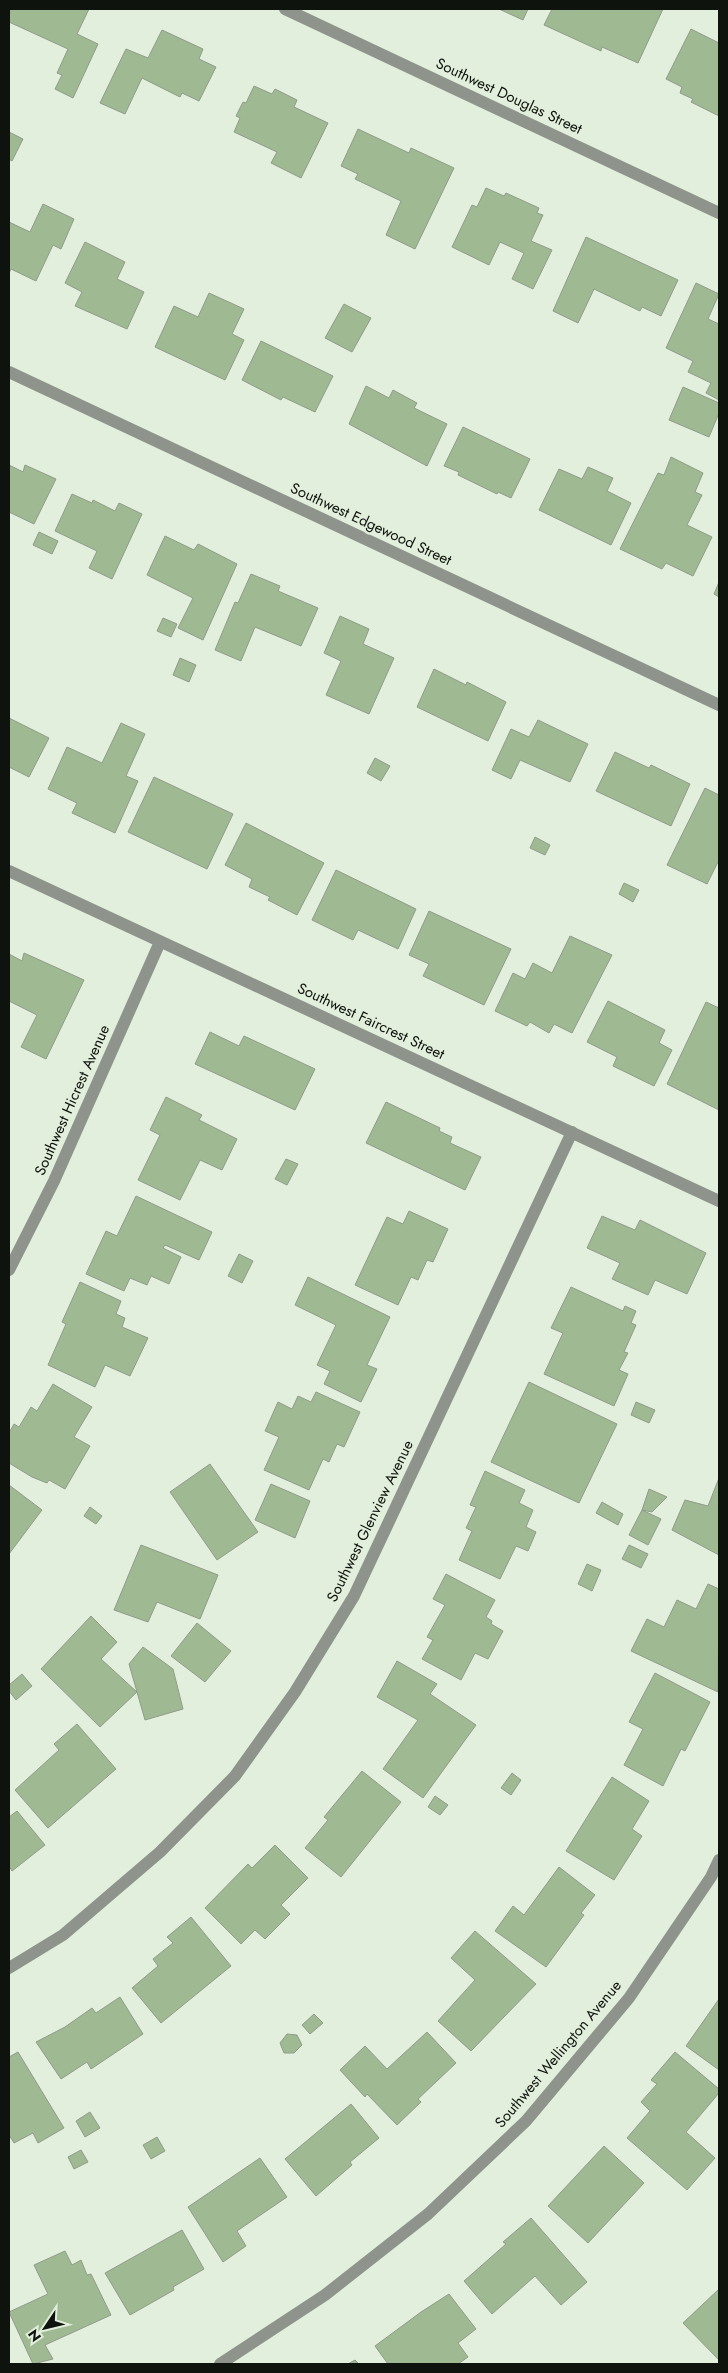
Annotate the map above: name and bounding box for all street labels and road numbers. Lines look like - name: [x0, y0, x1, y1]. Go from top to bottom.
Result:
- street label: Southwest Douglas Street: [432, 52, 586, 140]
- street label: Southwest Edgewood Street: [287, 477, 456, 571]
- street label: Southwest Faircrest Street: [294, 977, 449, 1065]
- street label: Southwest Hicrest Avenue: [29, 1021, 115, 1179]
- street label: Southwest Glenview Avenue: [321, 1436, 419, 1606]
- street label: Southwest Wellington Avenue: [489, 1975, 627, 2133]

